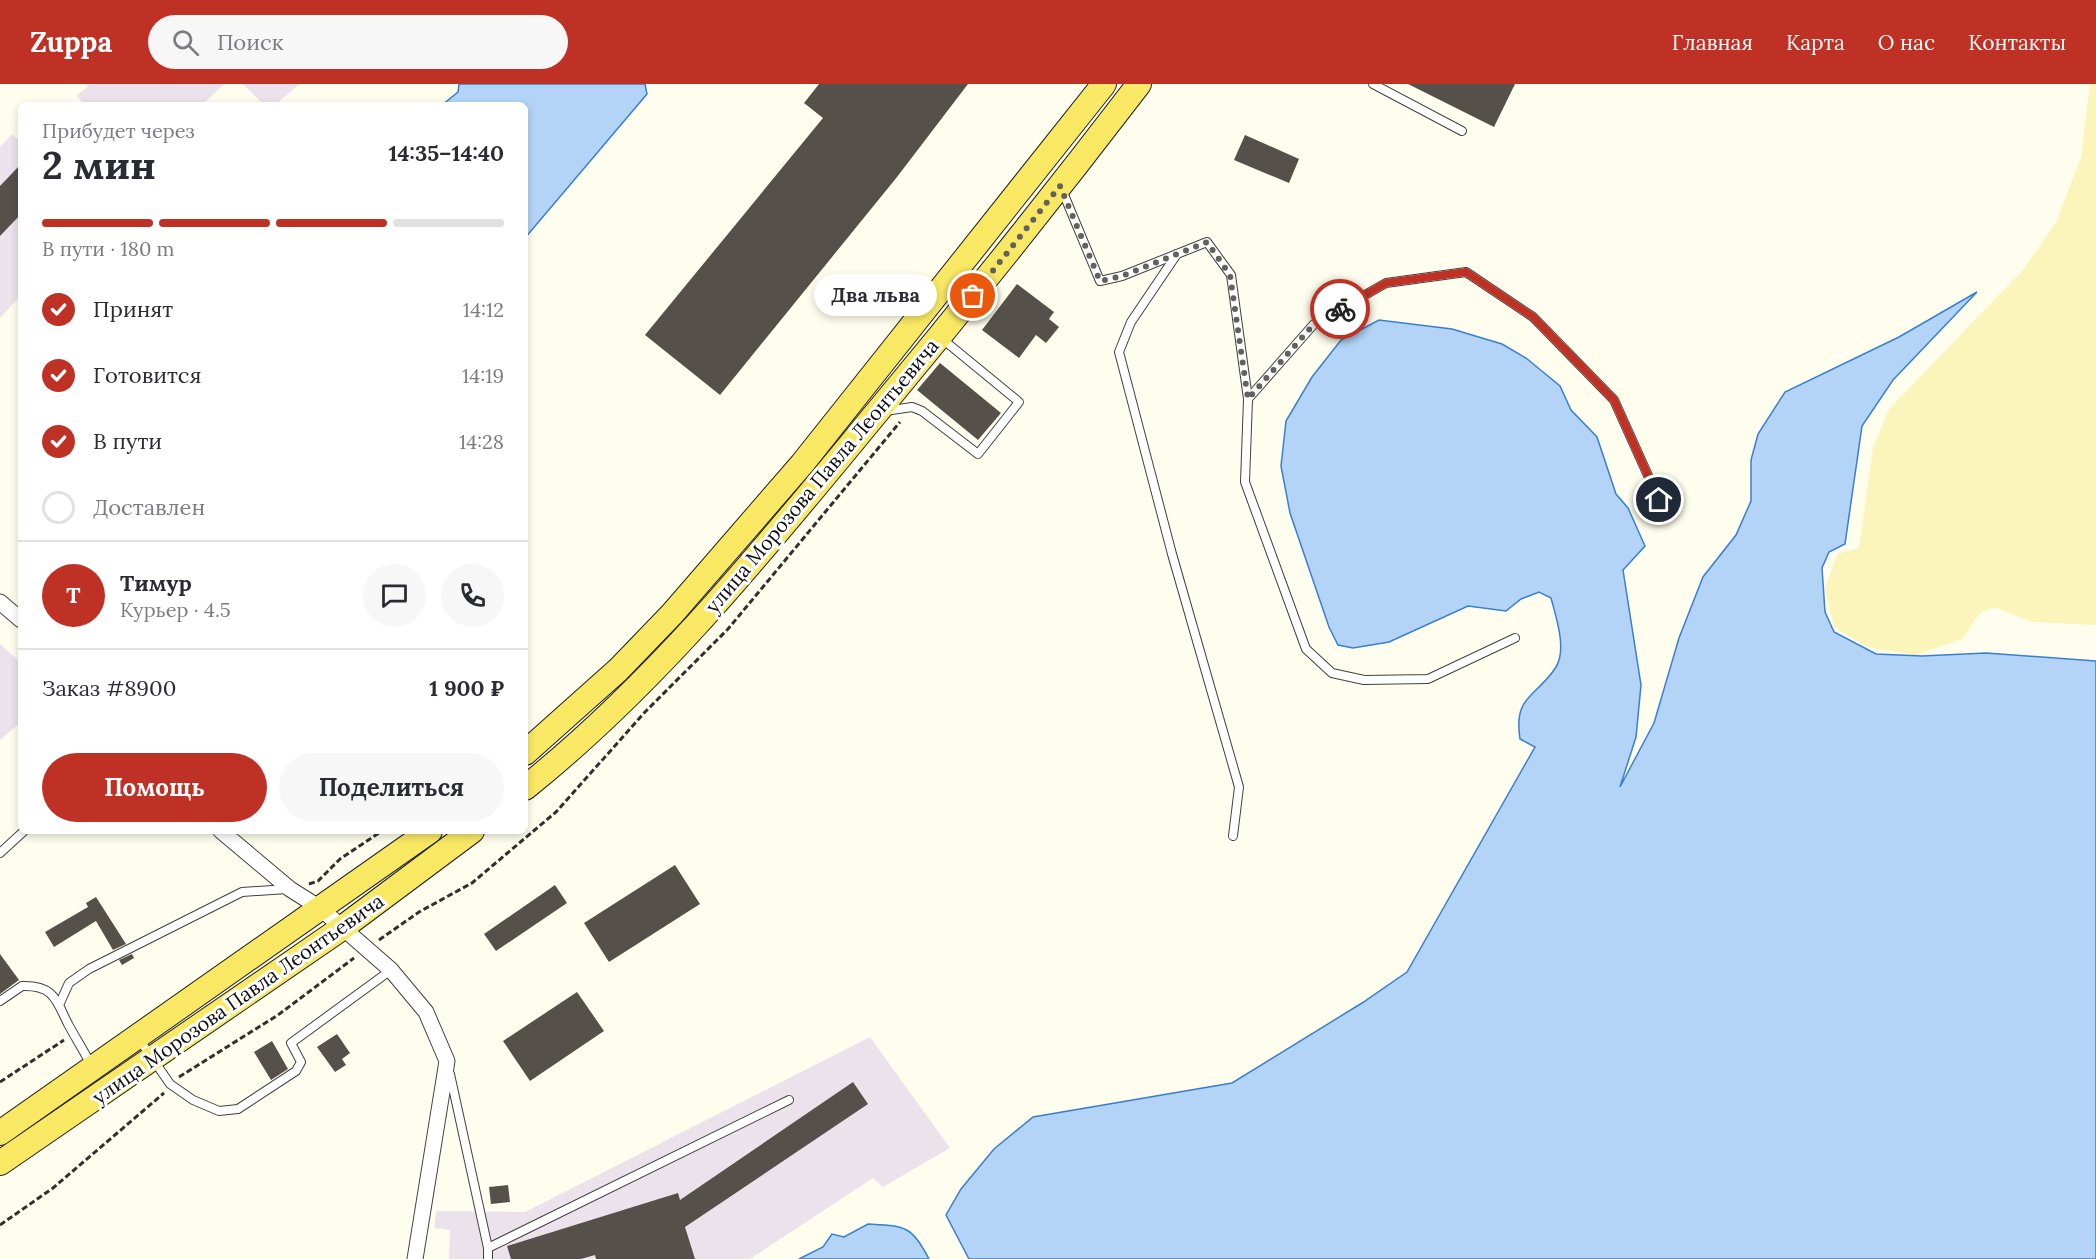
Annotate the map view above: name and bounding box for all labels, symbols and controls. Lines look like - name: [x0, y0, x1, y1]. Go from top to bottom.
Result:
- search box: [148, 15, 568, 69]
- text: Zuppa: [30, 24, 112, 60]
- icon: search: [169, 26, 202, 59]
- text: Поиск: [217, 28, 284, 56]
- text: Главная: [1672, 29, 1753, 56]
- text: Карта: [1786, 29, 1845, 56]
- text: О нас: [1878, 29, 1935, 56]
- text: Контакты: [1968, 29, 2066, 56]
- text: Прибудет через: [42, 118, 195, 143]
- text: 14:35–14:40: [388, 139, 504, 167]
- text: 2 мин: [42, 140, 156, 190]
- text: В пути · 180 m: [42, 236, 174, 261]
- pin: [947, 270, 998, 321]
- callout: Два льва: [814, 275, 937, 317]
- icon: bag: [956, 279, 989, 312]
- courier: [1310, 279, 1370, 339]
- text: Два льва: [831, 282, 920, 307]
- icon: check: [42, 293, 75, 326]
- icon: bike: [1324, 293, 1357, 326]
- text: Принят: [93, 295, 173, 323]
- text: 14:12: [463, 297, 504, 322]
- street label: улица Морозова Павла Леонтьевича: [699, 333, 944, 618]
- icon: check: [42, 359, 75, 392]
- text: Готовится: [93, 361, 202, 389]
- text: 14:19: [462, 363, 504, 388]
- icon: check: [42, 425, 75, 458]
- text: В пути: [93, 427, 162, 455]
- text: 14:28: [459, 429, 504, 454]
- pin: [1633, 474, 1684, 525]
- icon: home: [1642, 483, 1675, 516]
- text: Доставлен: [93, 493, 205, 521]
- button: chat: [363, 564, 426, 627]
- button: phone: [441, 564, 504, 627]
- text: Тимур: [120, 569, 192, 597]
- text: Т: [66, 581, 81, 609]
- text: Курьер · 4.5: [120, 597, 231, 622]
- text: Заказ #8900: [42, 674, 176, 702]
- text: 1 900 ₽: [429, 674, 504, 702]
- button: Помощь: [42, 753, 267, 822]
- button: Поделиться: [279, 753, 504, 822]
- street label: улица Морозова Павла Леонтьевича: [87, 888, 388, 1109]

